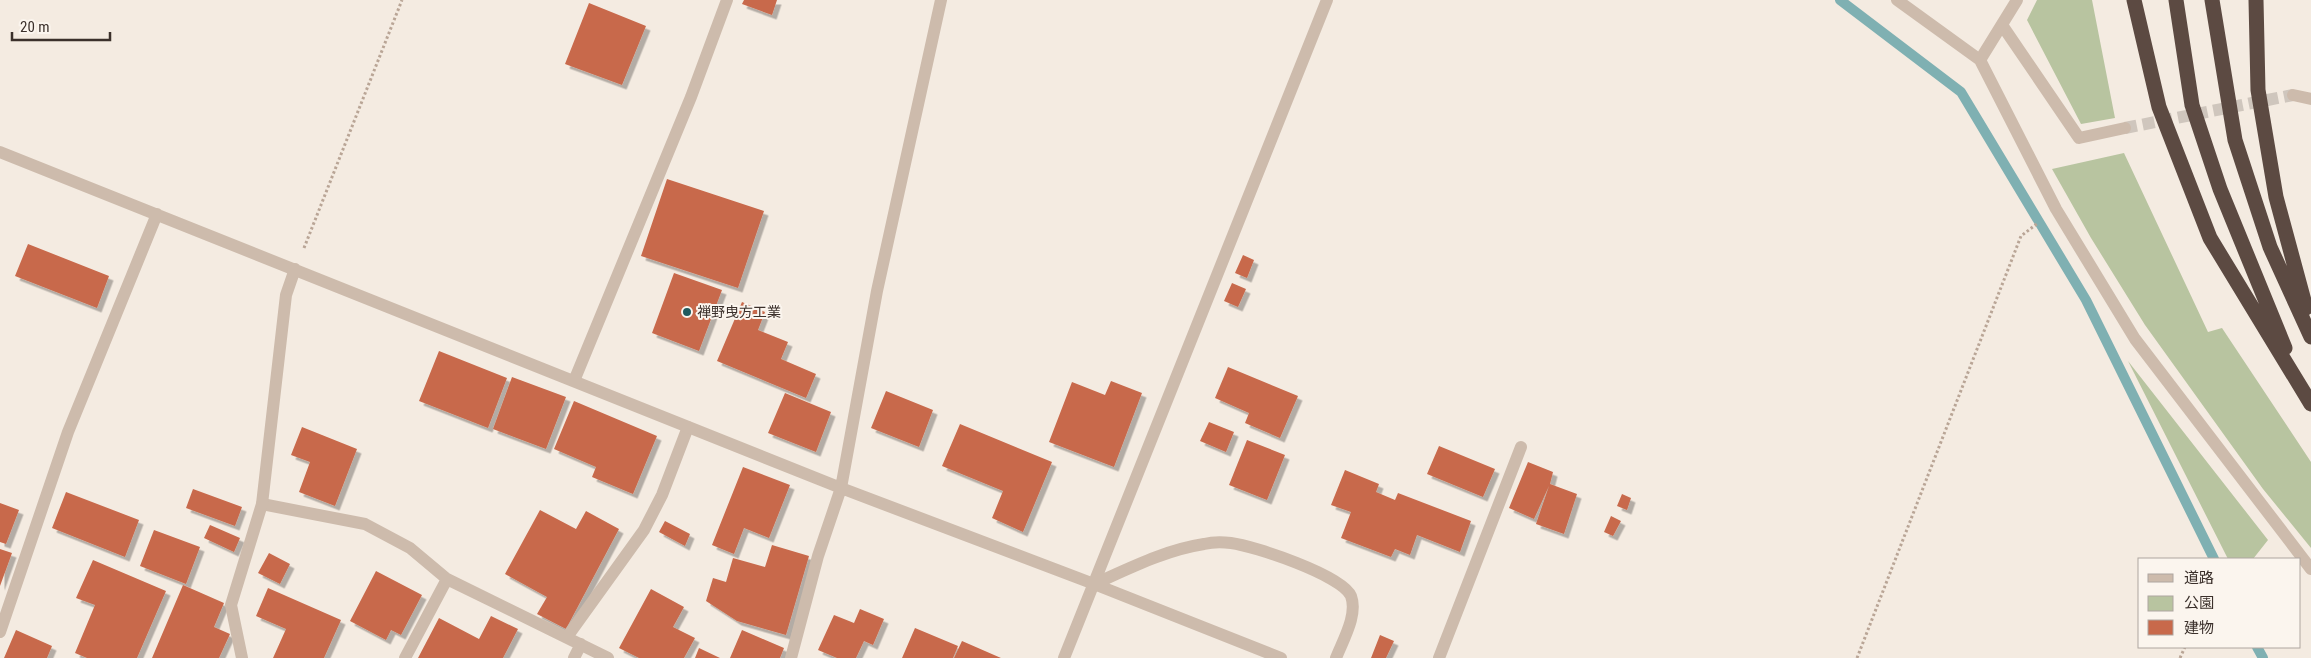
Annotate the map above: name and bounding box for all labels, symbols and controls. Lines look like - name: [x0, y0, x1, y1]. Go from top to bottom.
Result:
- scale bar: [12, 10, 110, 42]
- text: 20 m: [20, 18, 50, 36]
- place label: 禅野曳方工業: [697, 304, 781, 320]
- marker: 禅野曳方工業: [681, 306, 693, 318]
- legend: [2138, 558, 2301, 648]
- text: 道路: [2184, 569, 2214, 587]
- text: 公園: [2184, 594, 2214, 612]
- text: 建物: [2184, 619, 2214, 637]

